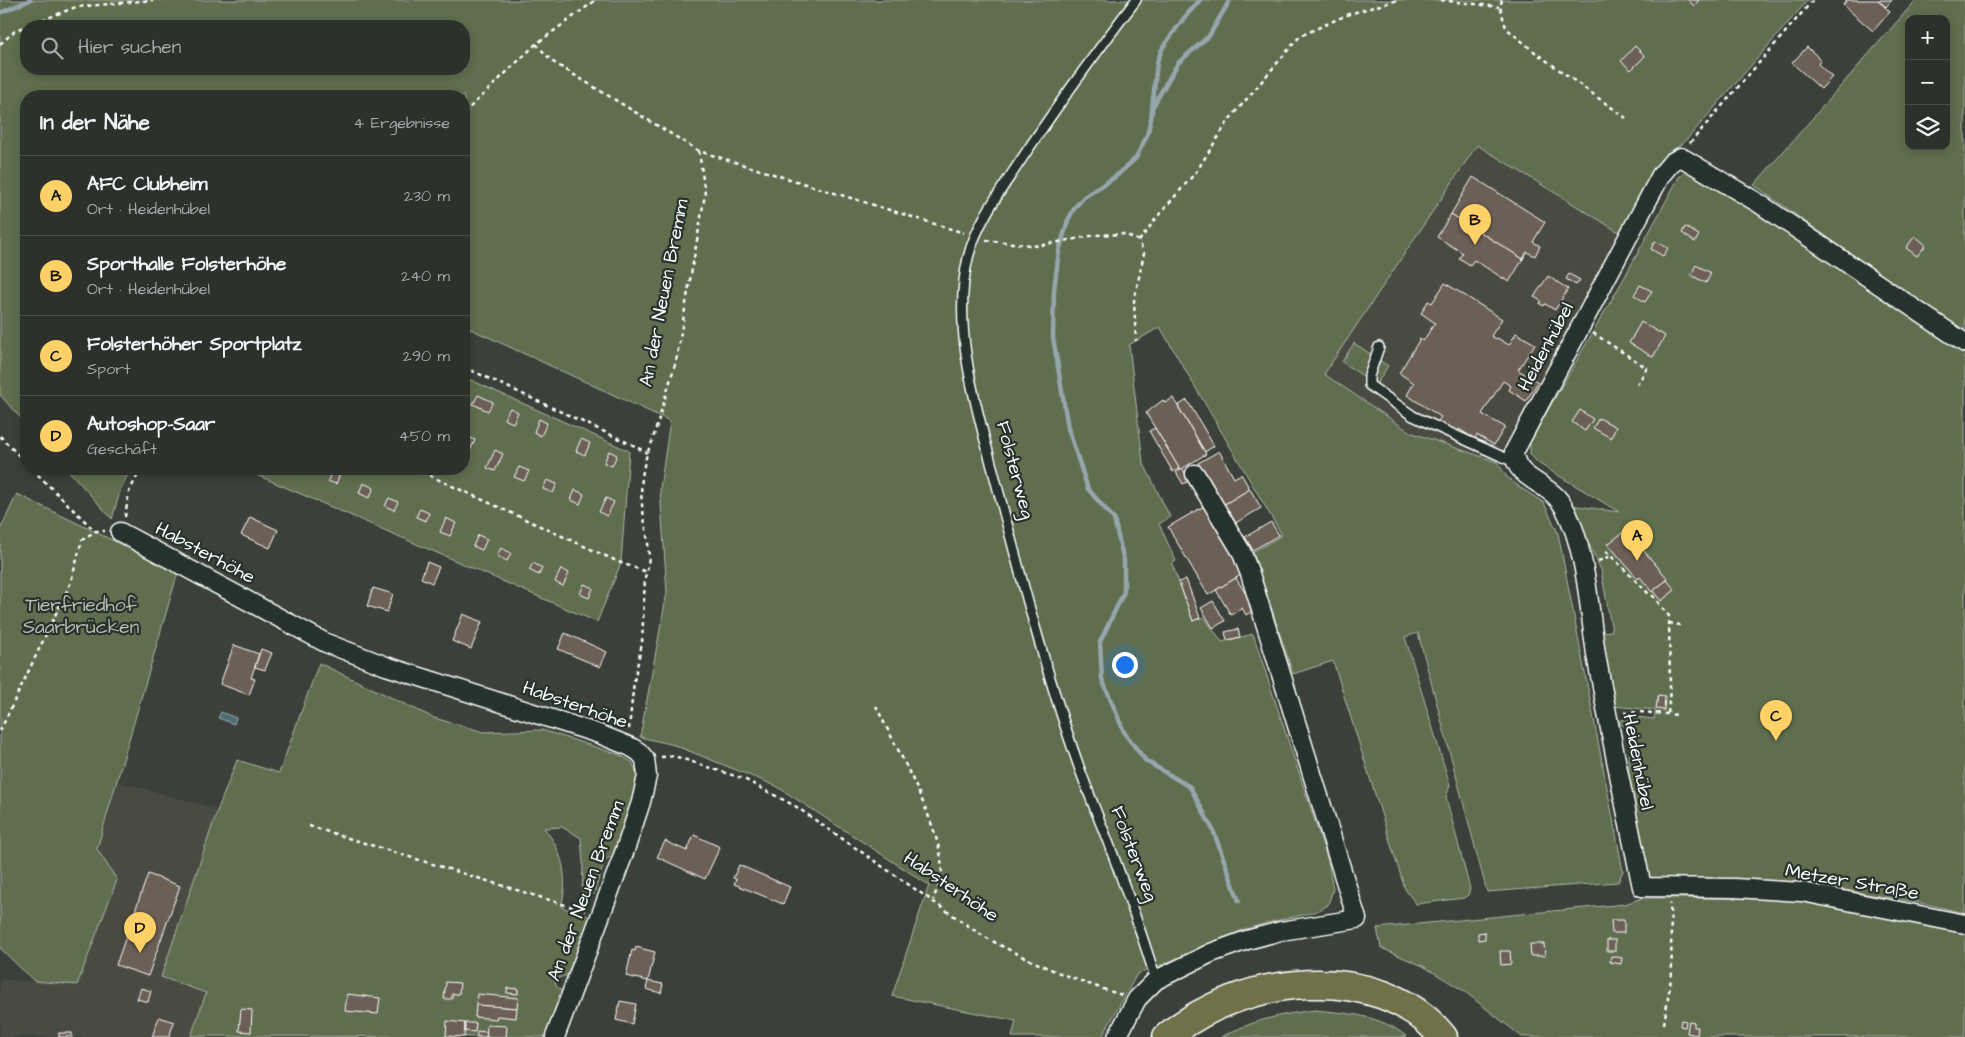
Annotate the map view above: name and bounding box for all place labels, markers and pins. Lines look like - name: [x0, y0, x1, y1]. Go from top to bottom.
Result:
- pin: B: [1459, 204, 1491, 245]
- pin: A: [1621, 520, 1653, 561]
- pin: C: [1760, 700, 1792, 741]
- pin: D: [124, 912, 156, 953]

